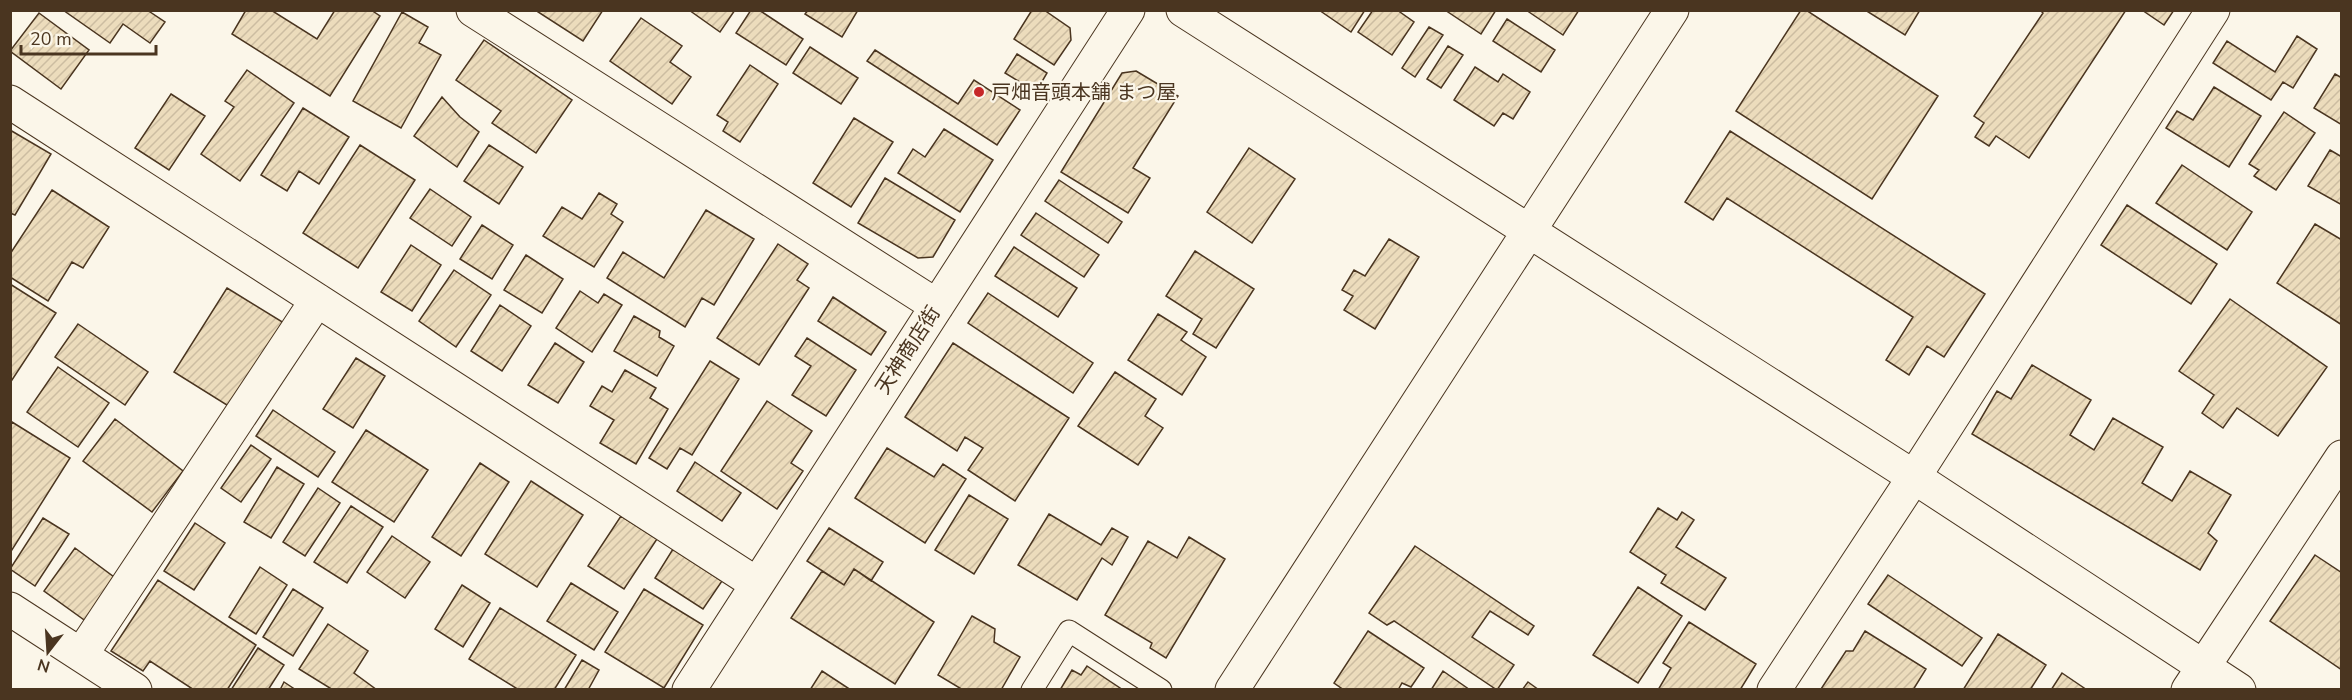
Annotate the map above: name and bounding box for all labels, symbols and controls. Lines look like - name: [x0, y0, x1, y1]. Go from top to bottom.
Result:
- scale bar: [21, 18, 156, 56]
- text: 20 m: [30, 27, 72, 51]
- place label: 戸畑音頭本舗 まつ屋: [991, 79, 1176, 106]
- marker: 戸畑音頭本舗 まつ屋: [972, 85, 986, 99]
- street label: 天神商店街: [869, 301, 947, 399]
- north arrow: [18, 622, 78, 682]
- text: N: [35, 653, 53, 678]

